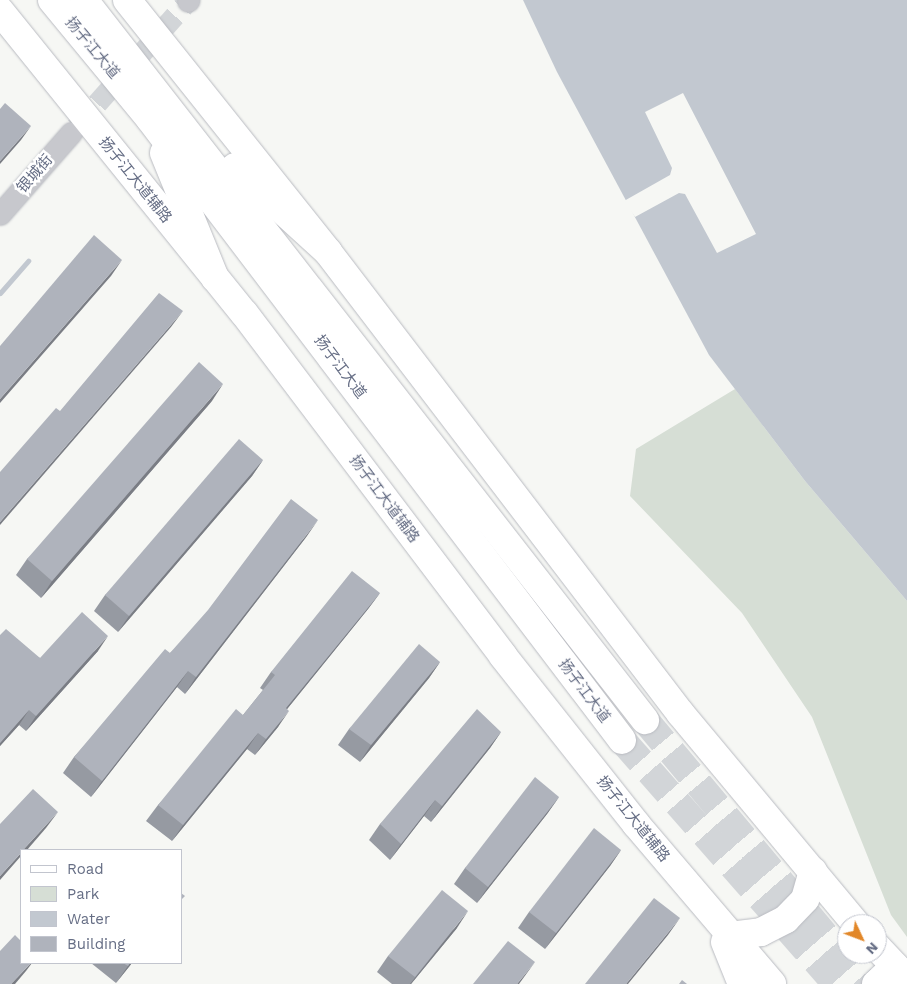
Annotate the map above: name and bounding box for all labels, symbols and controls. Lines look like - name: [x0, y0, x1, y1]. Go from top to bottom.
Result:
- street label: 扬子江大道: [61, 13, 123, 83]
- street label: 扬子江大道辅路: [95, 134, 175, 226]
- street label: 银城街: [13, 151, 57, 197]
- street label: 扬子江大道: [310, 332, 370, 402]
- street label: 扬子江大道辅路: [345, 452, 423, 546]
- street label: 扬子江大道: [554, 656, 614, 726]
- street label: 扬子江大道辅路: [593, 773, 673, 865]
- legend: [20, 849, 182, 964]
- text: Road: [67, 860, 104, 878]
- text: Park: [67, 885, 99, 903]
- text: Water: [67, 910, 110, 928]
- north arrow: [837, 914, 887, 964]
- text: Building: [67, 935, 125, 953]
- text: N: [863, 939, 882, 958]

